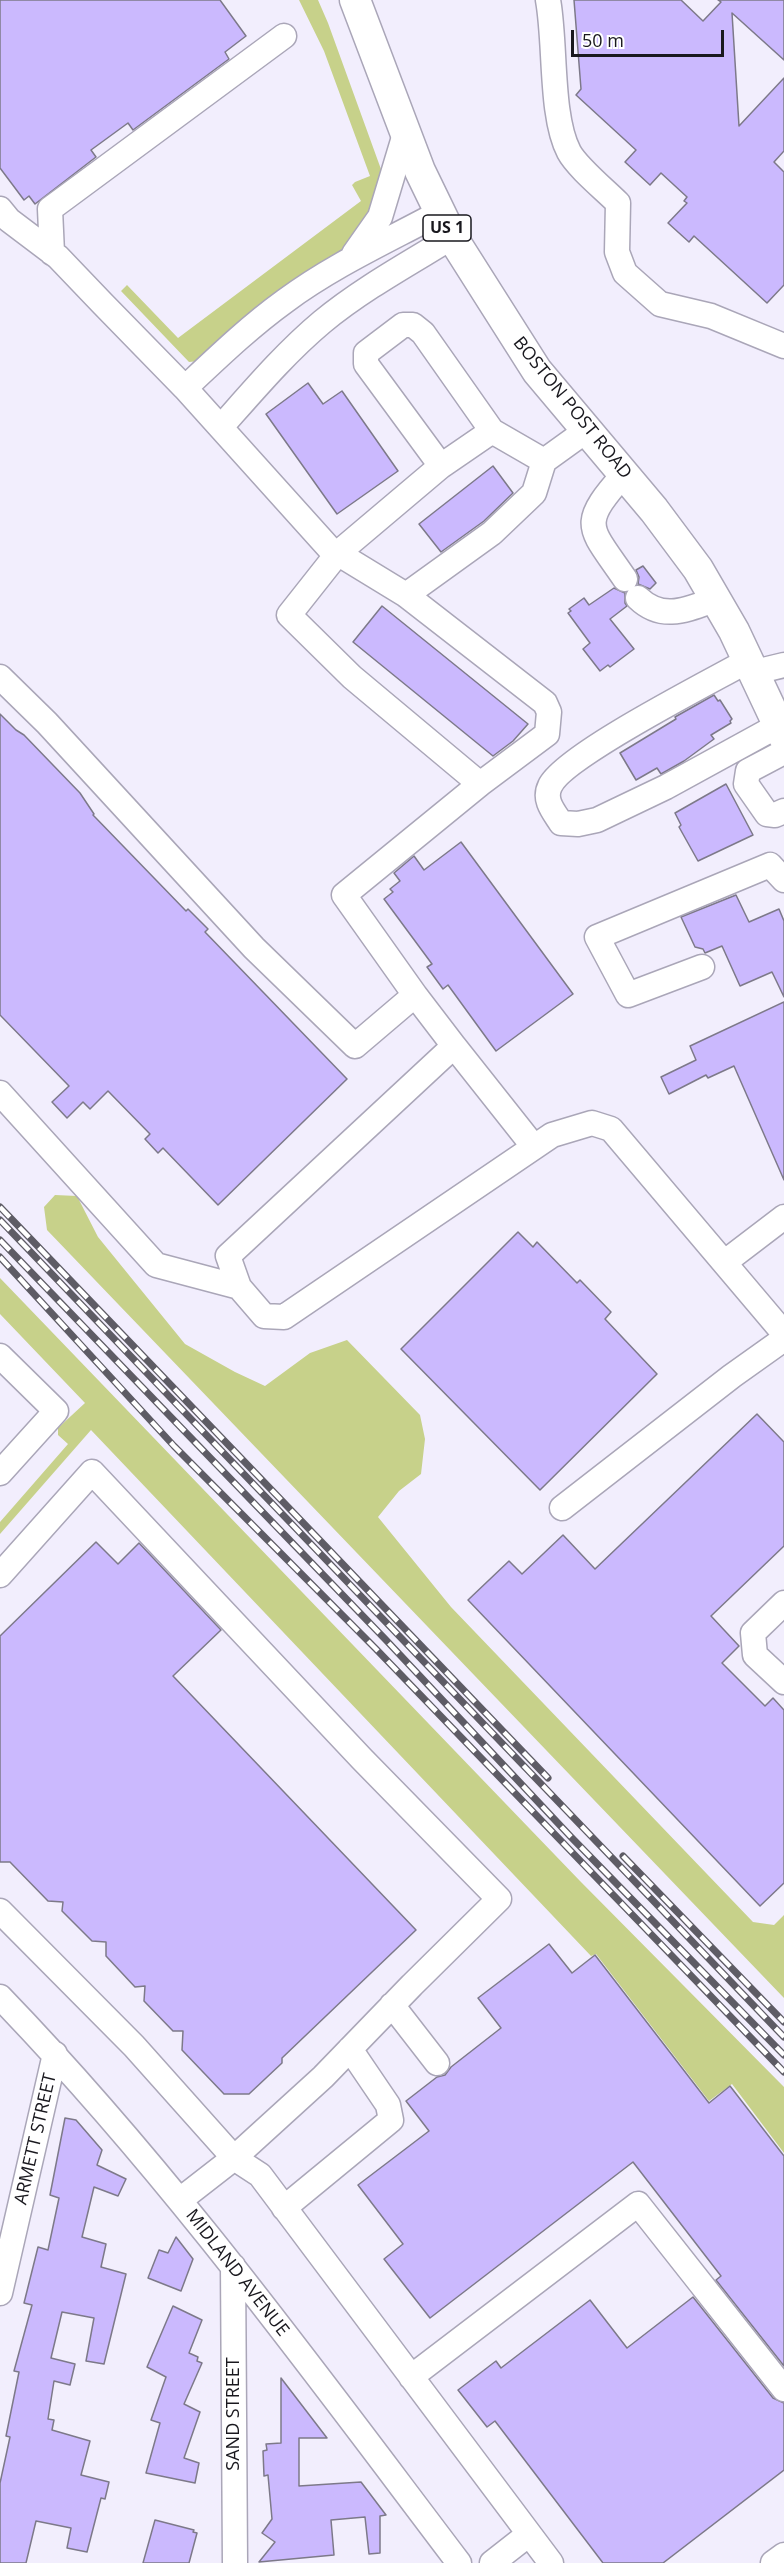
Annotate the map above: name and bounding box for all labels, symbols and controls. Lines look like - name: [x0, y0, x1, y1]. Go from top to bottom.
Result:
- scale bar: [574, 18, 727, 56]
- text: 50 m: [582, 28, 624, 52]
- road number: US 1: [423, 215, 471, 241]
- street label: BOSTON POST ROAD: [508, 333, 636, 483]
- street label: ARMETT STREET: [10, 2071, 62, 2207]
- street label: MIDLAND AVENUE: [181, 2205, 293, 2341]
- street label: SAND STREET: [223, 2357, 245, 2471]

